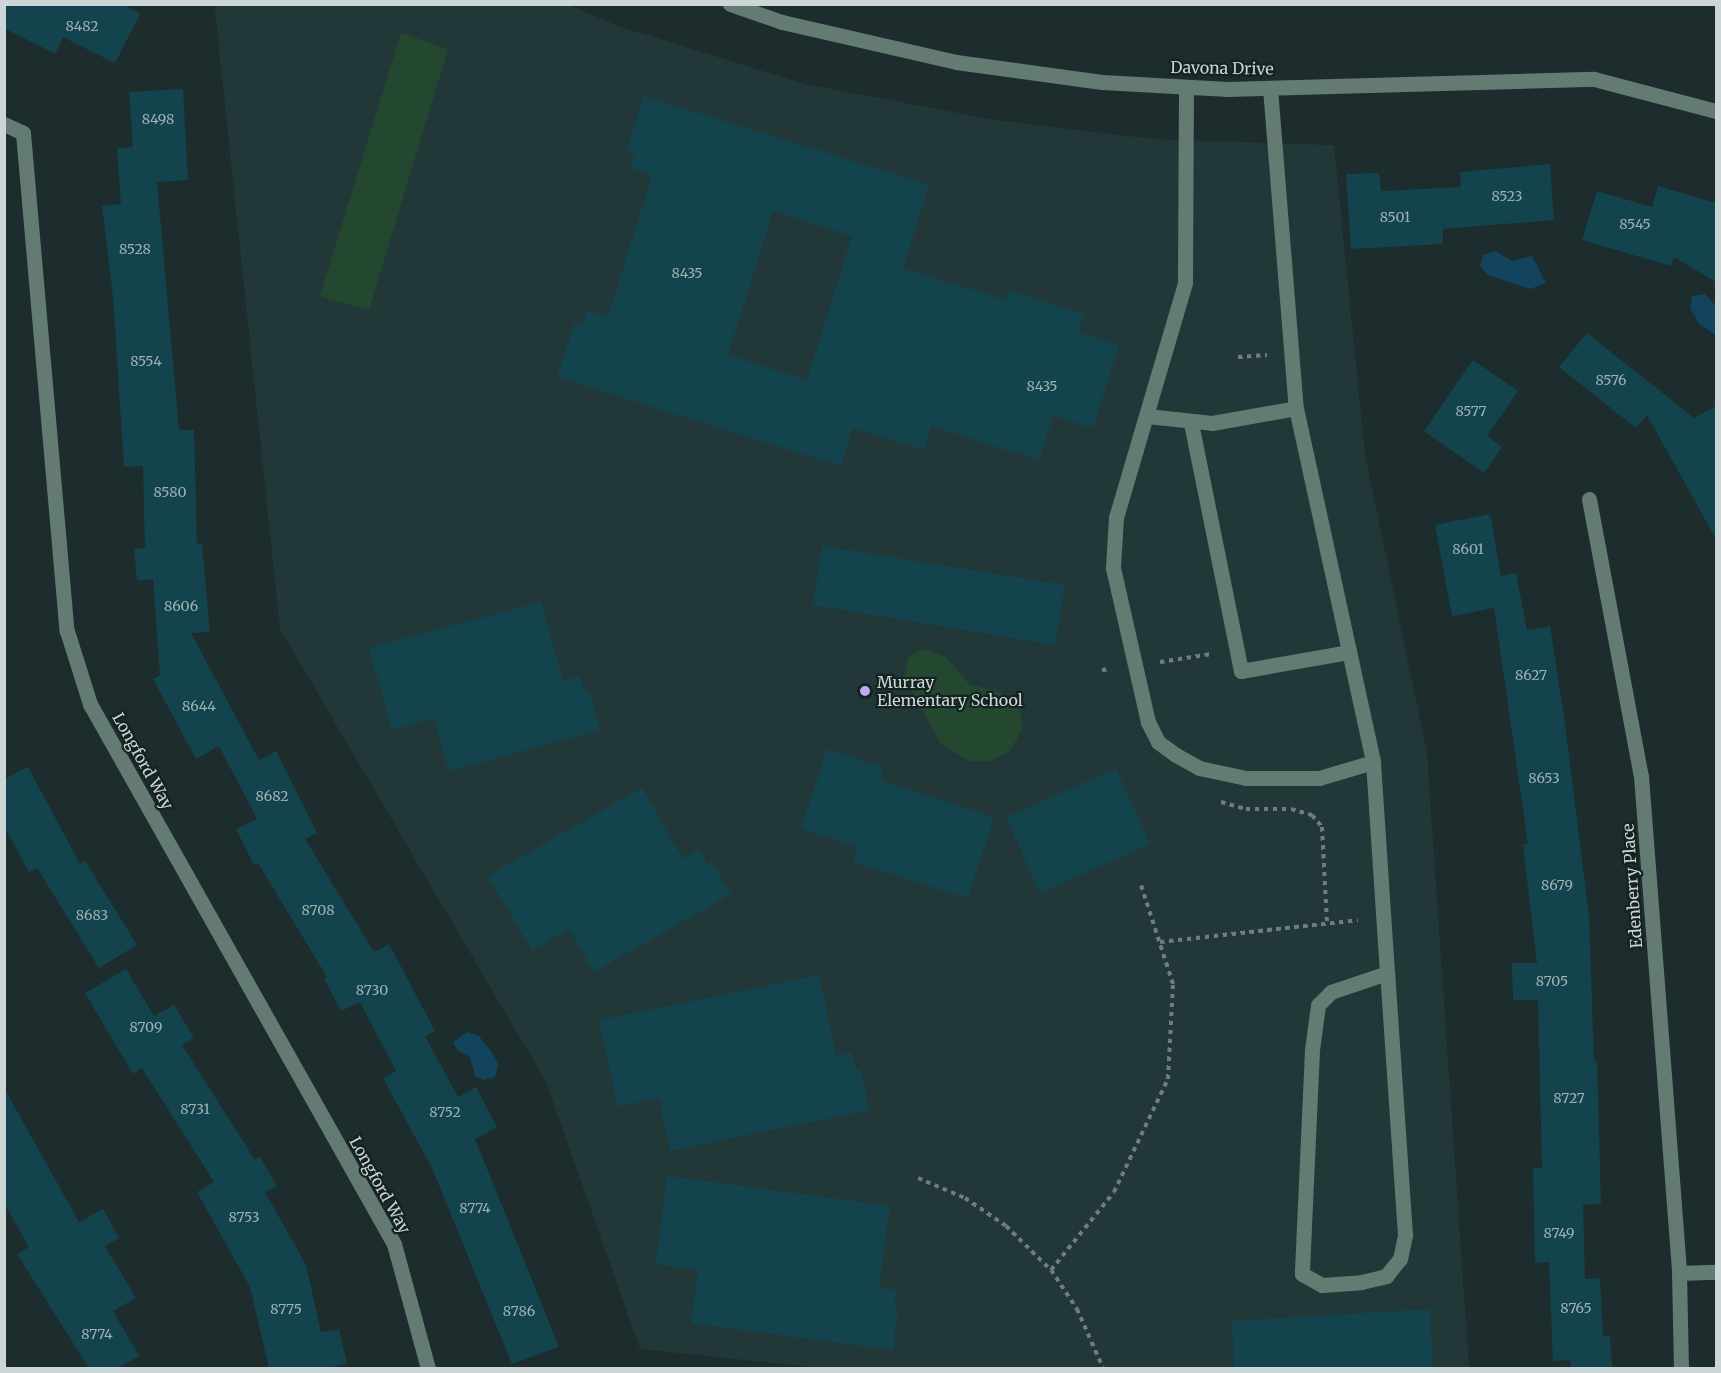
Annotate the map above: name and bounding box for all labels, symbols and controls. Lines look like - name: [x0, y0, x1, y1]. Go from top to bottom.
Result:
- house number: 8482: [65, 18, 99, 34]
- street label: Davona Drive: [1170, 58, 1274, 78]
- house number: 8498: [142, 111, 174, 127]
- house number: 8523: [1491, 188, 1523, 204]
- house number: 8501: [1380, 209, 1410, 225]
- house number: 8545: [1619, 216, 1651, 232]
- house number: 8528: [119, 241, 151, 257]
- house number: 8435: [671, 265, 703, 281]
- house number: 8554: [130, 353, 162, 369]
- house number: 8576: [1596, 372, 1626, 388]
- house number: 8435: [1026, 378, 1058, 394]
- house number: 8577: [1455, 403, 1487, 419]
- house number: 8580: [154, 484, 186, 500]
- house number: 8601: [1452, 541, 1484, 557]
- house number: 8606: [164, 598, 198, 614]
- house number: 8627: [1515, 667, 1547, 683]
- place label: Murray Elementary School: [877, 672, 1023, 710]
- marker: Murray Elementary School: [858, 684, 872, 698]
- house number: 8644: [182, 698, 216, 714]
- street label: Longford Way: [108, 709, 178, 813]
- house number: 8653: [1528, 770, 1560, 786]
- house number: 8682: [255, 788, 289, 804]
- street label: Edenberry Place: [1618, 823, 1646, 949]
- house number: 8679: [1541, 877, 1573, 893]
- house number: 8708: [302, 902, 334, 918]
- house number: 8683: [76, 907, 108, 923]
- house number: 8705: [1536, 973, 1568, 989]
- house number: 8730: [356, 982, 388, 998]
- house number: 8709: [129, 1019, 163, 1035]
- house number: 8727: [1553, 1090, 1585, 1106]
- house number: 8731: [180, 1101, 210, 1117]
- house number: 8752: [429, 1104, 461, 1120]
- street label: Longford Way: [345, 1133, 415, 1237]
- house number: 8774: [459, 1200, 491, 1216]
- house number: 8753: [228, 1209, 260, 1225]
- house number: 8749: [1543, 1225, 1575, 1241]
- house number: 8765: [1560, 1300, 1592, 1316]
- house number: 8775: [270, 1301, 302, 1317]
- house number: 8786: [503, 1303, 535, 1319]
- house number: 8774: [81, 1326, 113, 1342]

